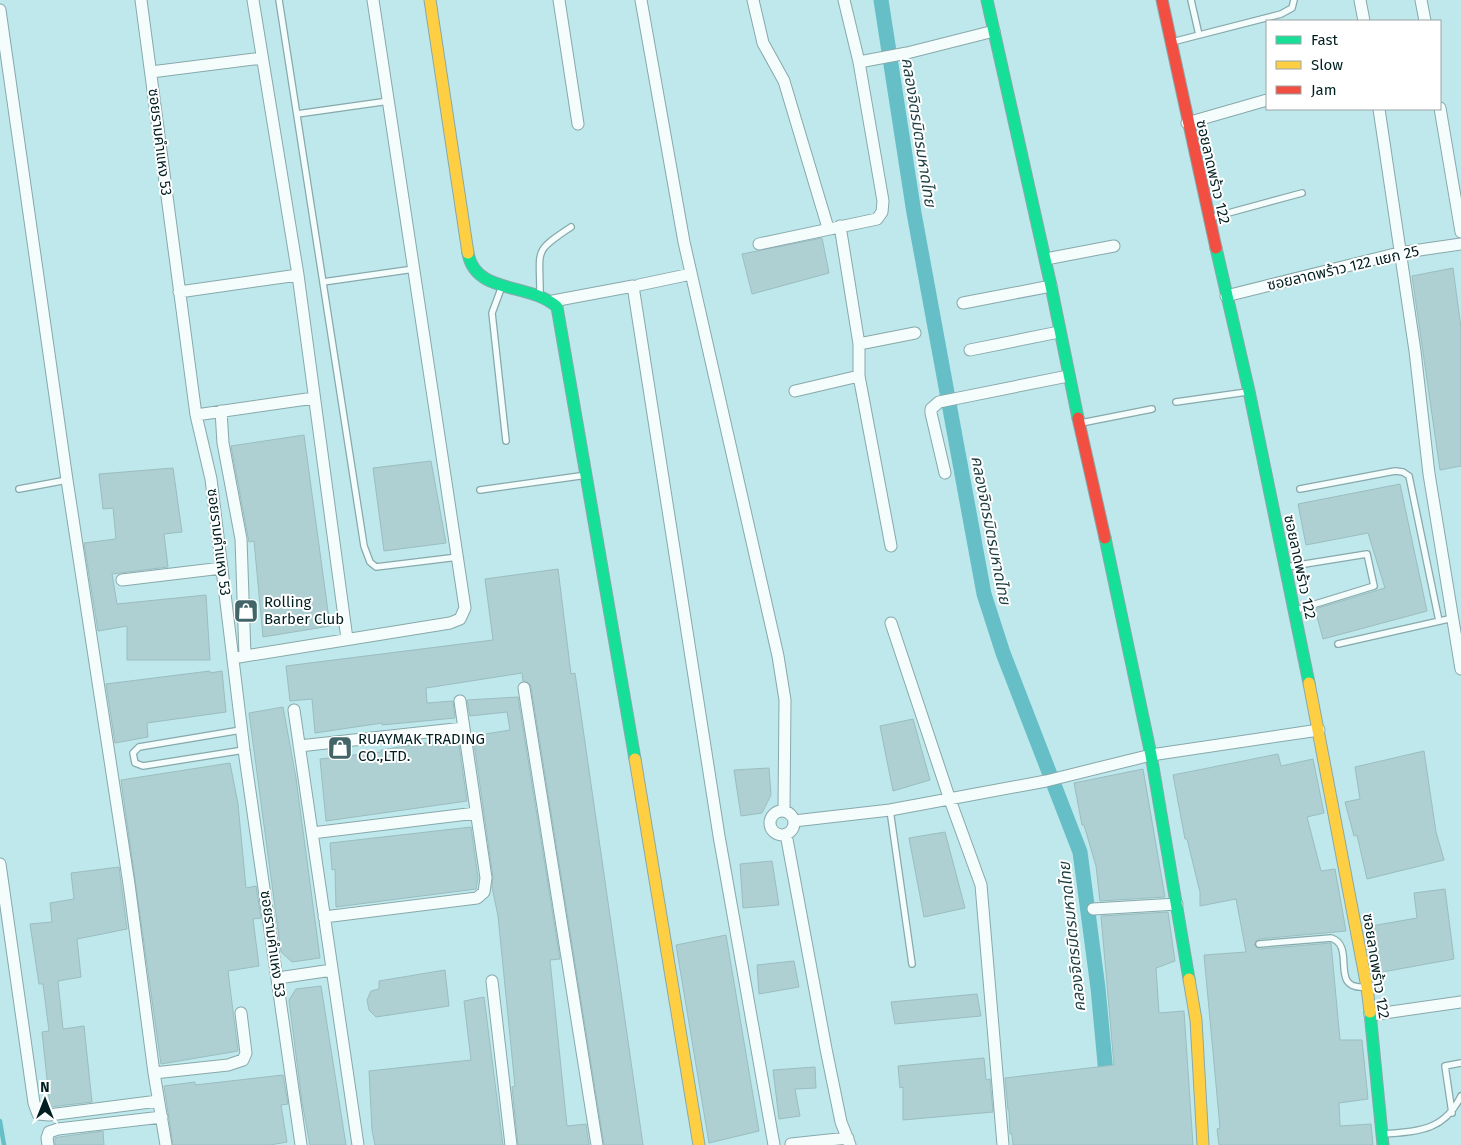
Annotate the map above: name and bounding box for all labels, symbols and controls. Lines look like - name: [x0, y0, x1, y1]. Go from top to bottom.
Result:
- legend: [1266, 20, 1441, 110]
- text: Fast: [1311, 31, 1338, 49]
- water label: คลองจิตรมิตรมหาดไทย: [898, 56, 940, 209]
- text: Slow: [1311, 56, 1343, 74]
- text: Jam: [1311, 81, 1337, 99]
- street label: ซอยรามคำแหง 53: [144, 87, 176, 197]
- street label: ซอยลาดพร้าว 122: [1192, 118, 1234, 226]
- street label: ซอยลาดพร้าว 122 แยก 25: [1265, 242, 1421, 294]
- water label: คลองจิตรมิตรมหาดไทย: [967, 454, 1015, 607]
- street label: ซอยรามคำแหง 53: [203, 487, 235, 597]
- street label: ซอยลาดพร้าว 122: [1280, 513, 1320, 621]
- place label: Rolling Barber Club: [264, 593, 344, 628]
- shop icon: Rolling Barber Club: [233, 598, 259, 624]
- place label: RUAYMAK TRADING CO.,LTD.: [358, 730, 485, 765]
- shop icon: RUAYMAK TRADING CO.,LTD.: [327, 735, 353, 761]
- water label: คลองจิตรมิตรมหาดไทย: [1055, 860, 1089, 1013]
- street label: ซอยรามคำแหง 53: [257, 889, 289, 999]
- street label: ซอยลาดพร้าว 122: [1359, 912, 1393, 1020]
- north arrow: [20, 1075, 70, 1125]
- text: N: [40, 1079, 50, 1096]

